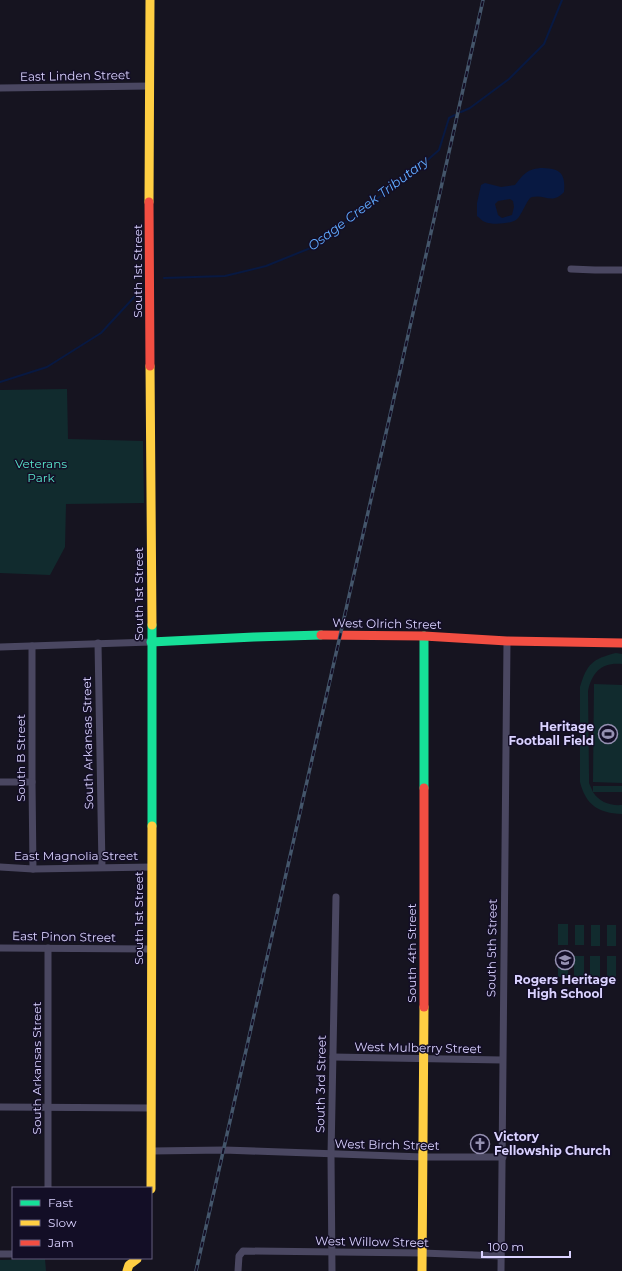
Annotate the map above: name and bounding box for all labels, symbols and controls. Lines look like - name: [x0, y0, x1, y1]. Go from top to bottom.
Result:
- street label: East Linden Street: [20, 67, 130, 84]
- water label: Osage Creek Tributary: [305, 152, 432, 254]
- street label: South 1st Street: [130, 224, 145, 318]
- park label: Veterans Park: [15, 456, 67, 485]
- street label: South 1st Street: [131, 547, 146, 641]
- street label: West Olrich Street: [332, 615, 442, 632]
- street label: South Arkansas Street: [79, 676, 96, 810]
- street label: South B Street: [13, 714, 28, 802]
- place label: Heritage Football Field: [509, 719, 594, 748]
- sports icon: Heritage Football Field: [597, 723, 619, 745]
- street label: East Magnolia Street: [14, 848, 138, 863]
- street label: South 1st Street: [131, 871, 146, 965]
- street label: South 5th Street: [483, 899, 500, 997]
- street label: South 4th Street: [404, 903, 419, 1003]
- street label: East Pinon Street: [12, 928, 116, 945]
- school or university icon: Rogers Heritage High School: [554, 949, 576, 971]
- place label: Rogers Heritage High School: [514, 972, 616, 1001]
- street label: South Arkansas Street: [29, 1001, 44, 1134]
- street label: South 3rd Street: [312, 1035, 329, 1133]
- street label: West Mulberry Street: [354, 1039, 482, 1056]
- place label: Victory Fellowship Church: [493, 1129, 611, 1158]
- church icon: Victory Fellowship Church: [469, 1133, 491, 1155]
- street label: West Birch Street: [334, 1136, 440, 1153]
- legend: [12, 1187, 152, 1259]
- text: Fast: [48, 1195, 73, 1210]
- text: Slow: [48, 1215, 77, 1230]
- street label: West Willow Street: [315, 1233, 429, 1250]
- scale bar: [482, 1233, 570, 1259]
- text: Jam: [47, 1235, 74, 1250]
- text: 100 m: [488, 1239, 524, 1254]

